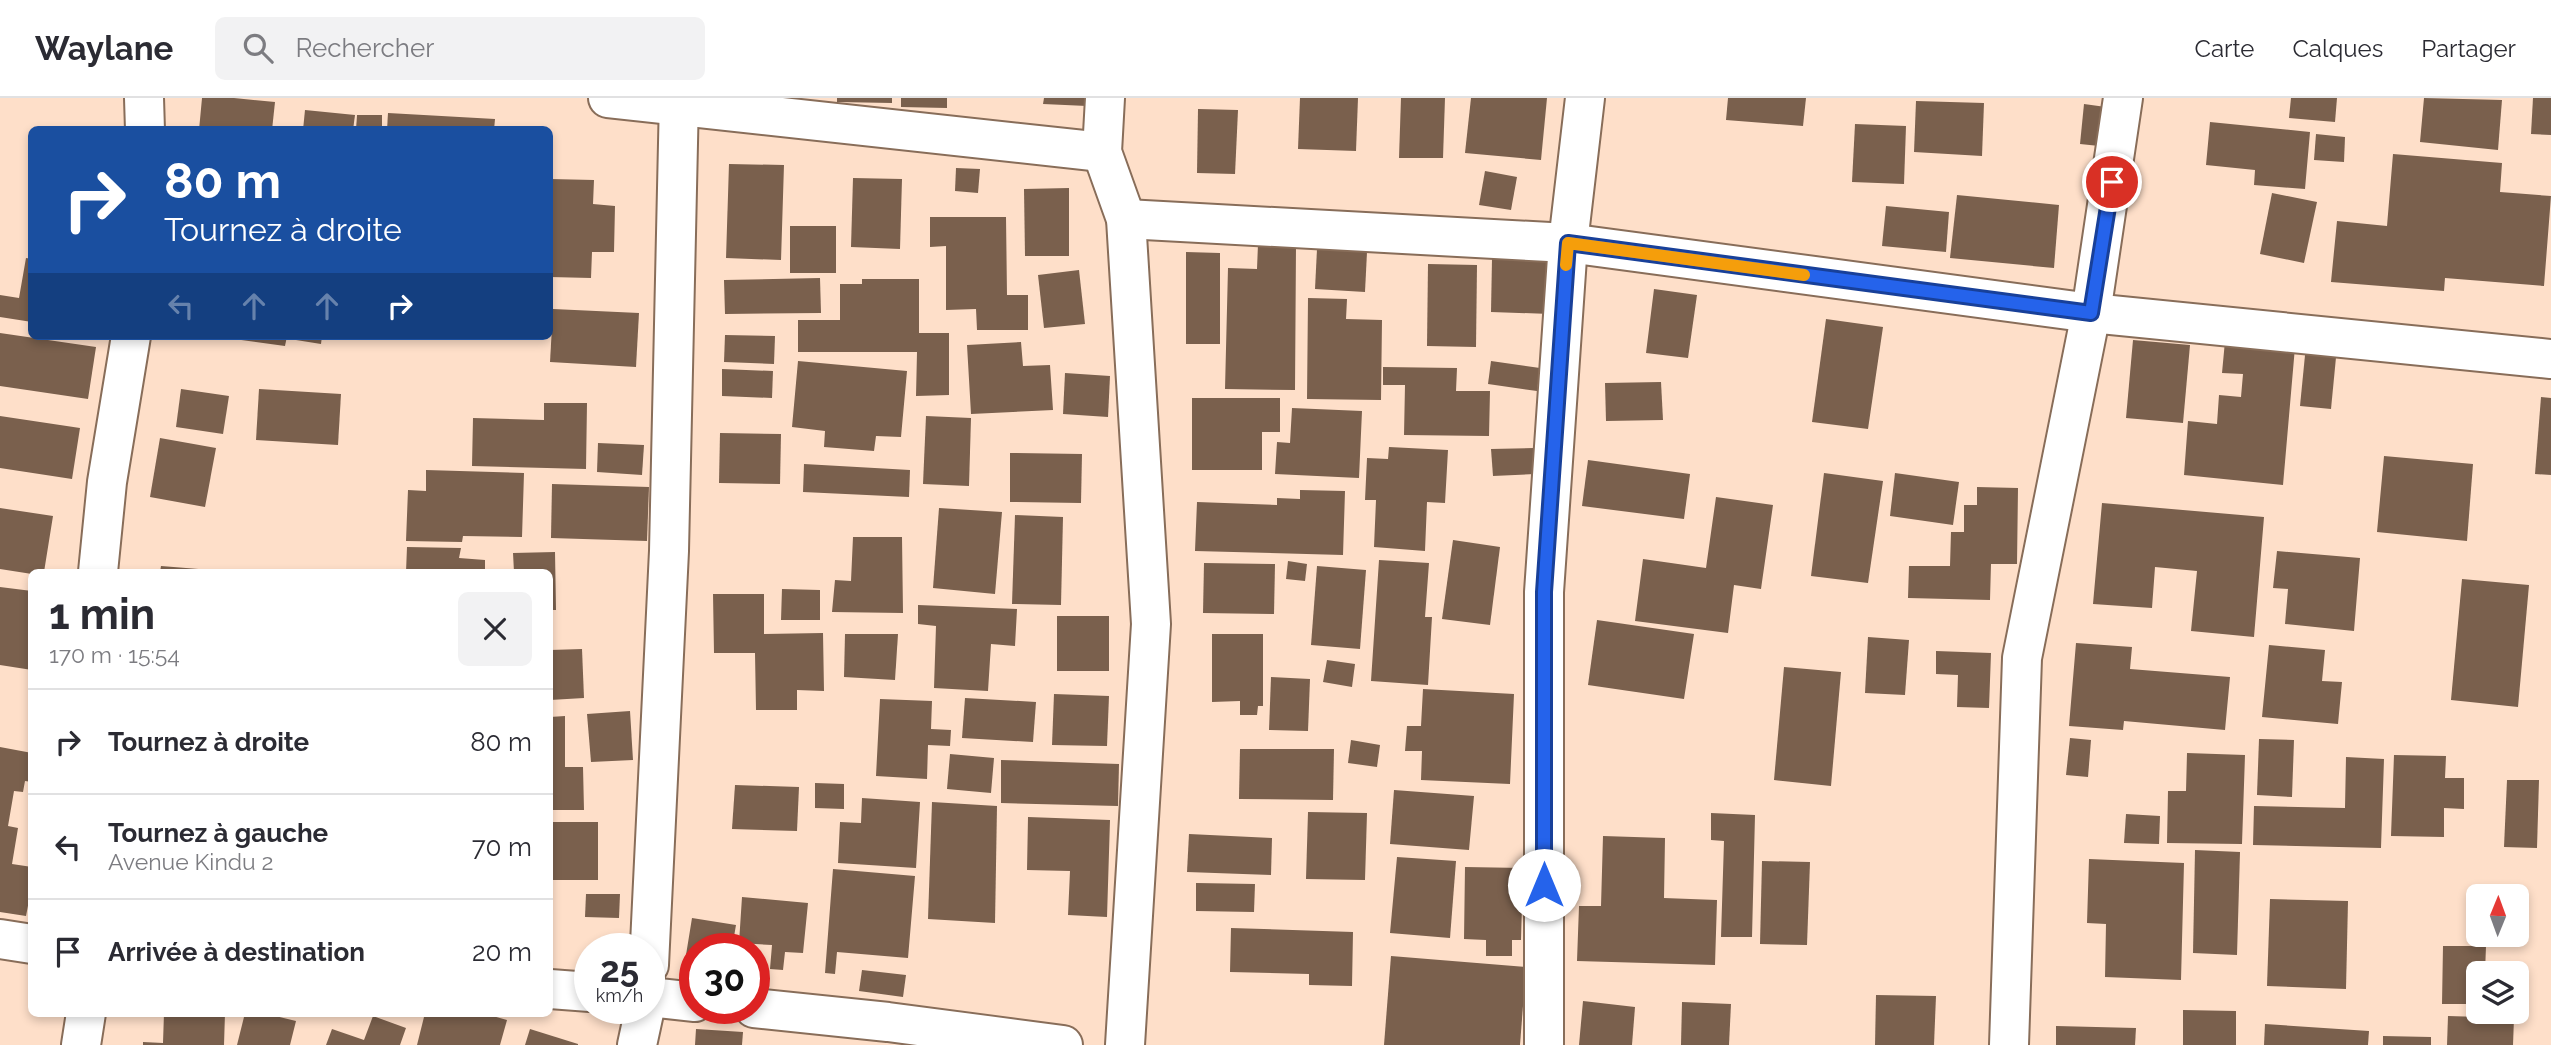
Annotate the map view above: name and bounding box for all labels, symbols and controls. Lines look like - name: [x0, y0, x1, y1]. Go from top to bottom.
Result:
- search box: [215, 17, 705, 80]
- text: Waylane: [35, 29, 173, 68]
- icon: search: [239, 29, 277, 67]
- text: Rechercher: [295, 33, 434, 63]
- text: Carte: [2195, 34, 2254, 63]
- text: Calques: [2292, 34, 2383, 63]
- text: Partager: [2421, 34, 2516, 63]
- text: 80 m: [164, 152, 281, 209]
- pin: [2082, 152, 2142, 212]
- icon: right: [49, 154, 140, 245]
- icon: arrive: [2093, 163, 2131, 201]
- text: Tournez à droite: [164, 211, 402, 248]
- icon: left: [162, 287, 200, 325]
- icon: ahead: [235, 287, 273, 325]
- icon: ahead: [308, 287, 346, 325]
- icon: right: [381, 287, 419, 325]
- text: 1 min: [49, 590, 155, 639]
- button: close: [458, 592, 532, 666]
- text: 170 m · 15:54: [49, 641, 180, 668]
- icon: right: [49, 723, 87, 761]
- text: Tournez à droite: [108, 727, 309, 757]
- text: 80 m: [470, 727, 532, 757]
- text: Tournez à gauche: [108, 818, 328, 848]
- icon: left: [49, 828, 87, 866]
- text: 70 m: [472, 832, 532, 862]
- text: Avenue Kindu 2: [108, 848, 274, 875]
- position arrow: [1507, 848, 1581, 922]
- north arrow: [2466, 884, 2529, 947]
- map controls: [2466, 884, 2529, 1024]
- icon: arrive: [49, 933, 87, 971]
- speed limit sign: 30: [679, 933, 770, 1024]
- text: Arrivée à destination: [108, 937, 365, 967]
- text: 20 m: [472, 937, 532, 967]
- text: 25: [600, 949, 639, 990]
- button: layers: [2466, 961, 2529, 1024]
- text: km/h: [596, 985, 643, 1006]

